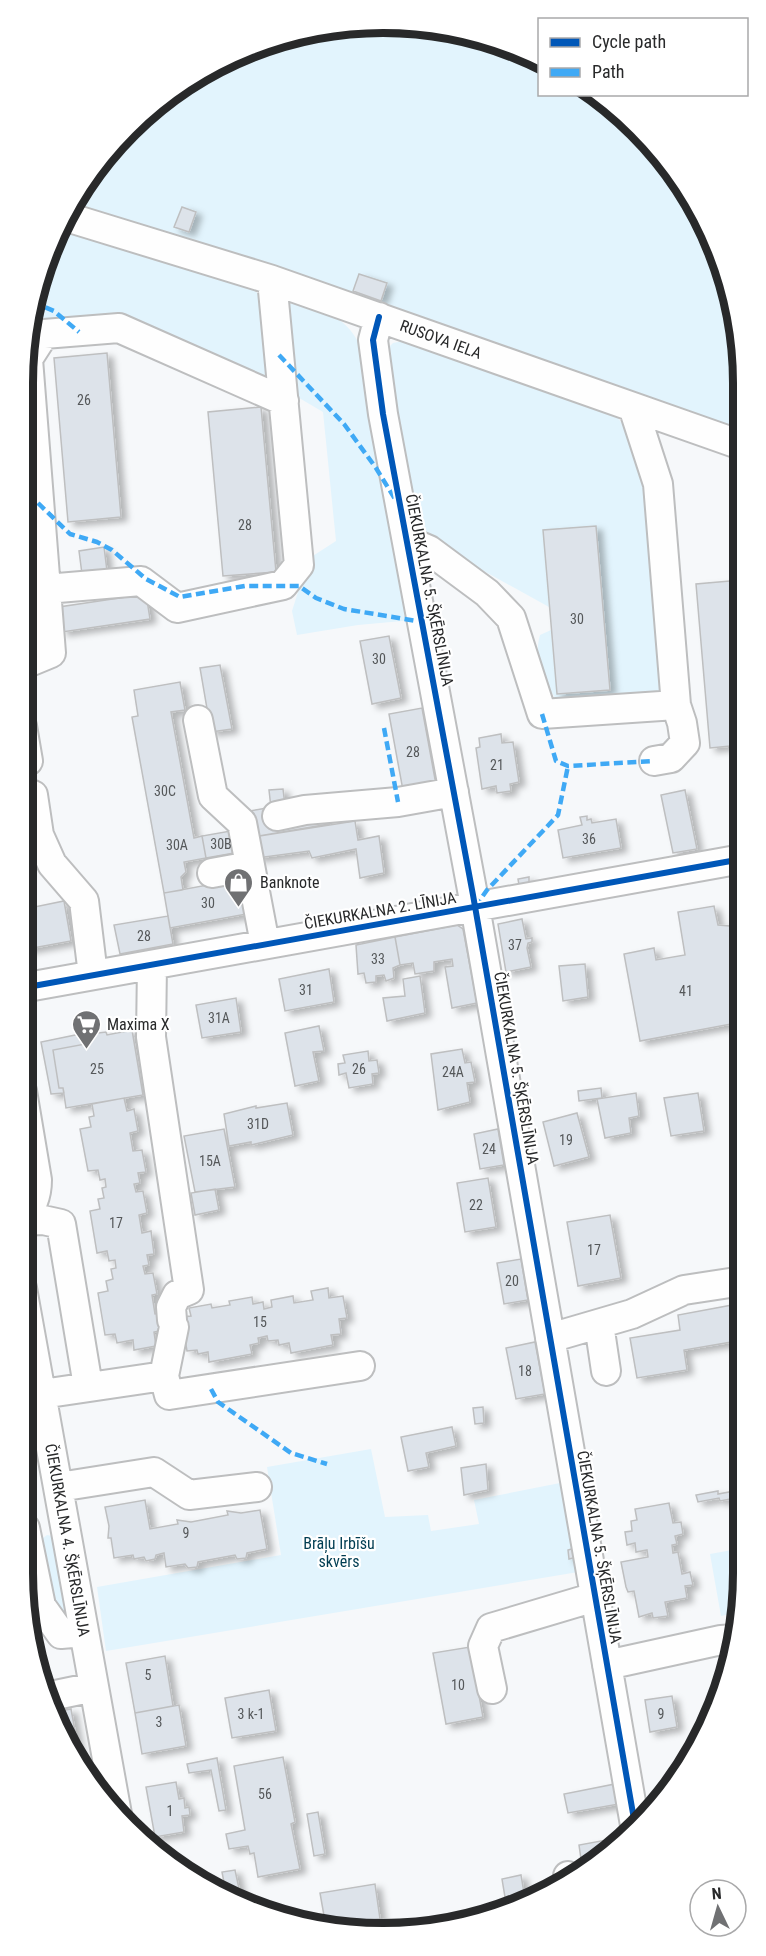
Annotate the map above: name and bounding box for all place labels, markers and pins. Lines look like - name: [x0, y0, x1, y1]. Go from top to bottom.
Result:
- shop icon: Banknote: [223, 866, 255, 908]
- place label: Banknote: [260, 873, 319, 892]
- supermarket icon: Maxima X: [70, 1008, 102, 1050]
- place label: Maxima X: [107, 1015, 170, 1034]

